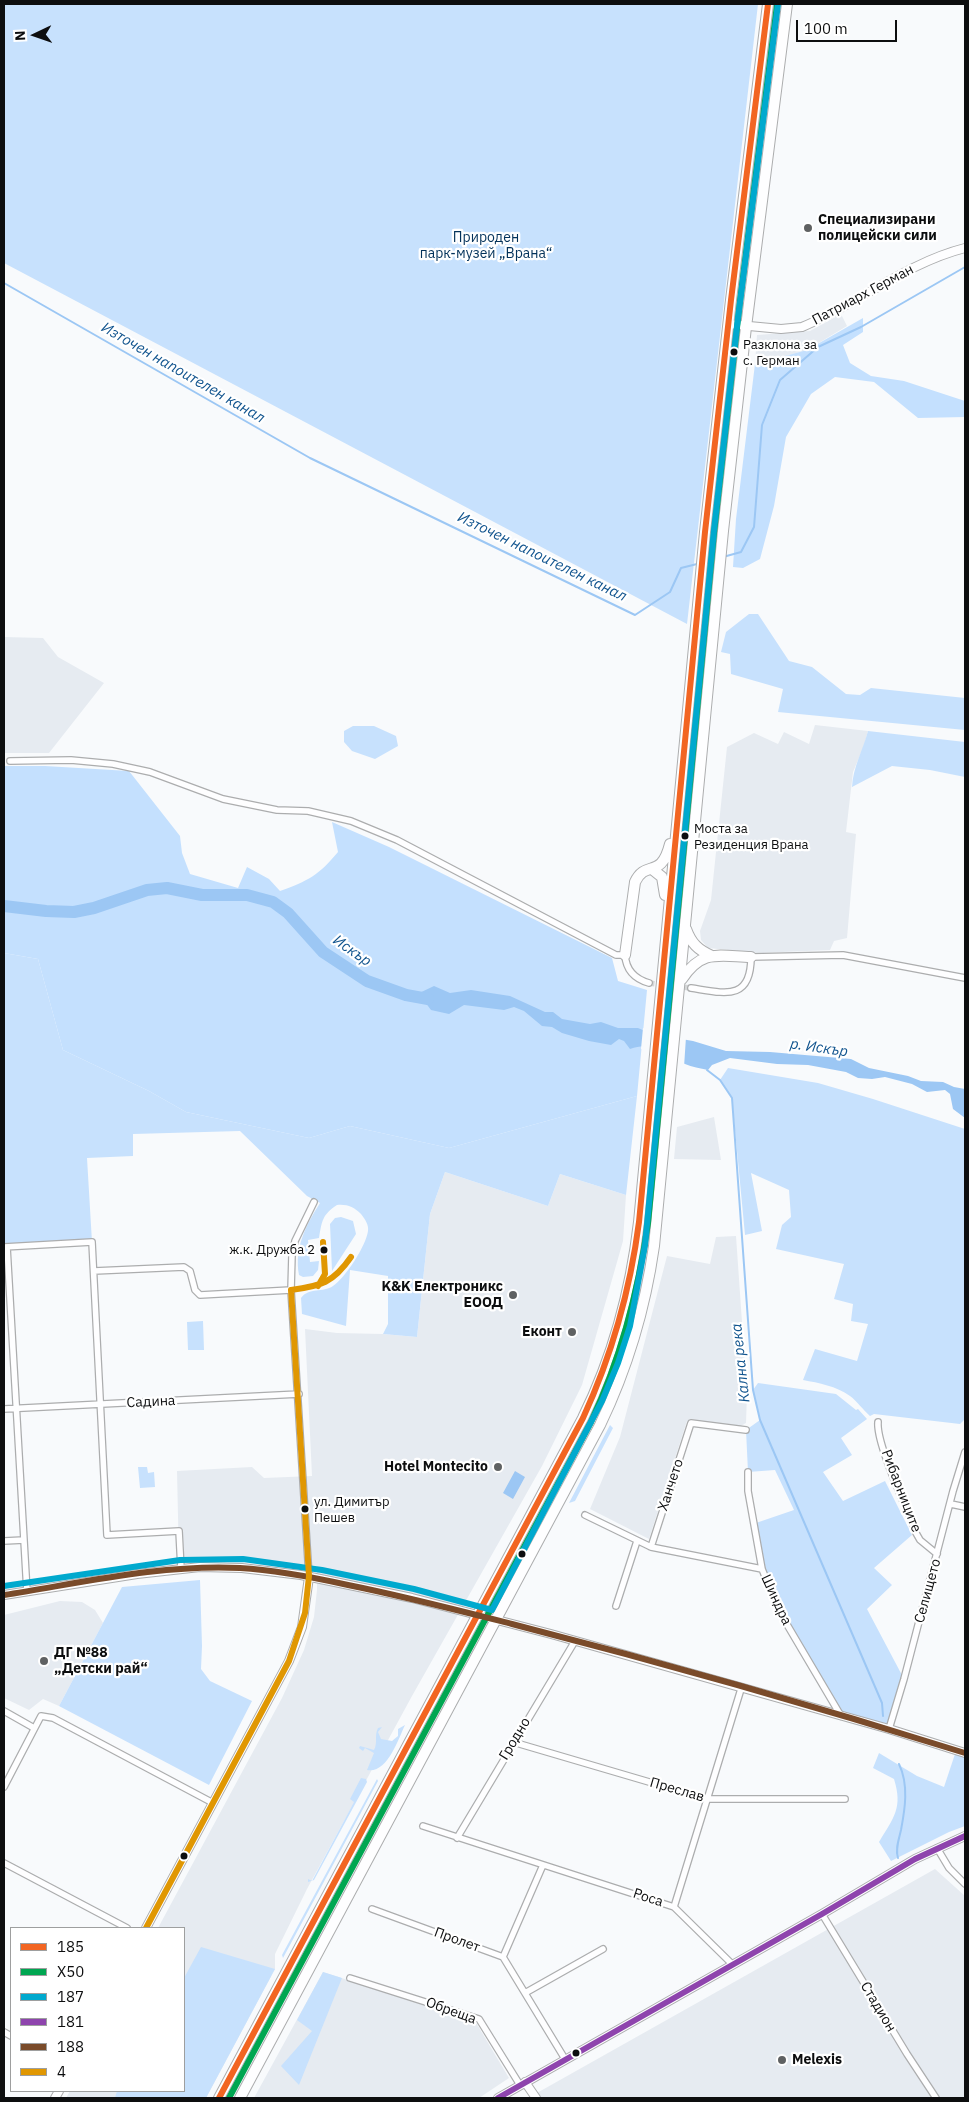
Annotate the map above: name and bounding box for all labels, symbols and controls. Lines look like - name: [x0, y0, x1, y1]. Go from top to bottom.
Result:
- north arrow: [10, 10, 60, 60]
- scale bar: [799, 10, 900, 42]
- text: 100 m: [804, 19, 848, 38]
- text: N: [11, 30, 29, 41]
- place label: Специализирани полицейски сили: [818, 212, 937, 244]
- marker: Специализирани полицейски сили: [802, 222, 814, 234]
- park label: Природен парк-музей „Врана“: [420, 230, 552, 262]
- street label: Патриарх Герман: [809, 261, 917, 329]
- water label: Източен напоителен канал: [98, 319, 268, 427]
- place label: Разклона за с. Герман: [743, 337, 817, 368]
- marker: Разклона за с. Герман: [729, 347, 739, 357]
- water label: Източен напоителен канал: [455, 508, 629, 606]
- place label: Моста за Резиденция Врана: [694, 821, 808, 852]
- marker: Моста за Резиденция Врана: [680, 831, 690, 841]
- water label: Искър: [329, 931, 375, 971]
- water label: р. Искър: [789, 1035, 849, 1061]
- place label: ж.к. Дружба 2: [229, 1242, 315, 1258]
- marker: ж.к. Дружба 2: [319, 1245, 329, 1255]
- place label: K&K Електроникс ЕООД: [382, 1279, 503, 1311]
- marker: K&K Електроникс ЕООД: [507, 1289, 519, 1301]
- water label: Кална река: [728, 1323, 754, 1403]
- place label: Еконт: [522, 1324, 562, 1340]
- marker: Еконт: [566, 1326, 578, 1338]
- street label: Садина: [126, 1392, 176, 1412]
- street label: Рибарниците: [877, 1447, 925, 1535]
- street label: Ханчето: [655, 1457, 687, 1513]
- place label: Hotel Montecito: [384, 1459, 488, 1475]
- marker: Hotel Montecito: [492, 1461, 504, 1473]
- place label: ул. Димитър Пешев: [314, 1494, 389, 1525]
- marker: ул. Димитър Пешев: [300, 1504, 310, 1514]
- unlabelled marker: [517, 1549, 527, 1559]
- street label: Селището: [911, 1557, 945, 1625]
- street label: Шиндра: [757, 1572, 795, 1628]
- place label: ДГ №88 „Детски рай“: [54, 1645, 148, 1678]
- marker: ДГ №88 „Детски рай“: [38, 1655, 50, 1667]
- street label: Гродно: [496, 1715, 534, 1763]
- street label: Преслав: [648, 1774, 706, 1806]
- unlabelled marker: [179, 1851, 189, 1861]
- street label: Роса: [631, 1885, 665, 1911]
- street label: Пролет: [432, 1924, 482, 1956]
- legend: [10, 1927, 185, 2092]
- text: 185: [57, 1937, 84, 1956]
- text: Х50: [57, 1962, 84, 1981]
- street label: Стадион: [856, 1979, 900, 2035]
- text: 187: [57, 1987, 84, 2006]
- street label: Обреща: [423, 1994, 479, 2028]
- text: 181: [57, 2012, 84, 2031]
- text: 188: [57, 2037, 84, 2056]
- unlabelled marker: [571, 2048, 581, 2058]
- place label: Мelexis: [792, 2052, 842, 2068]
- marker: Мelexis: [776, 2054, 788, 2066]
- text: 4: [57, 2062, 66, 2081]

